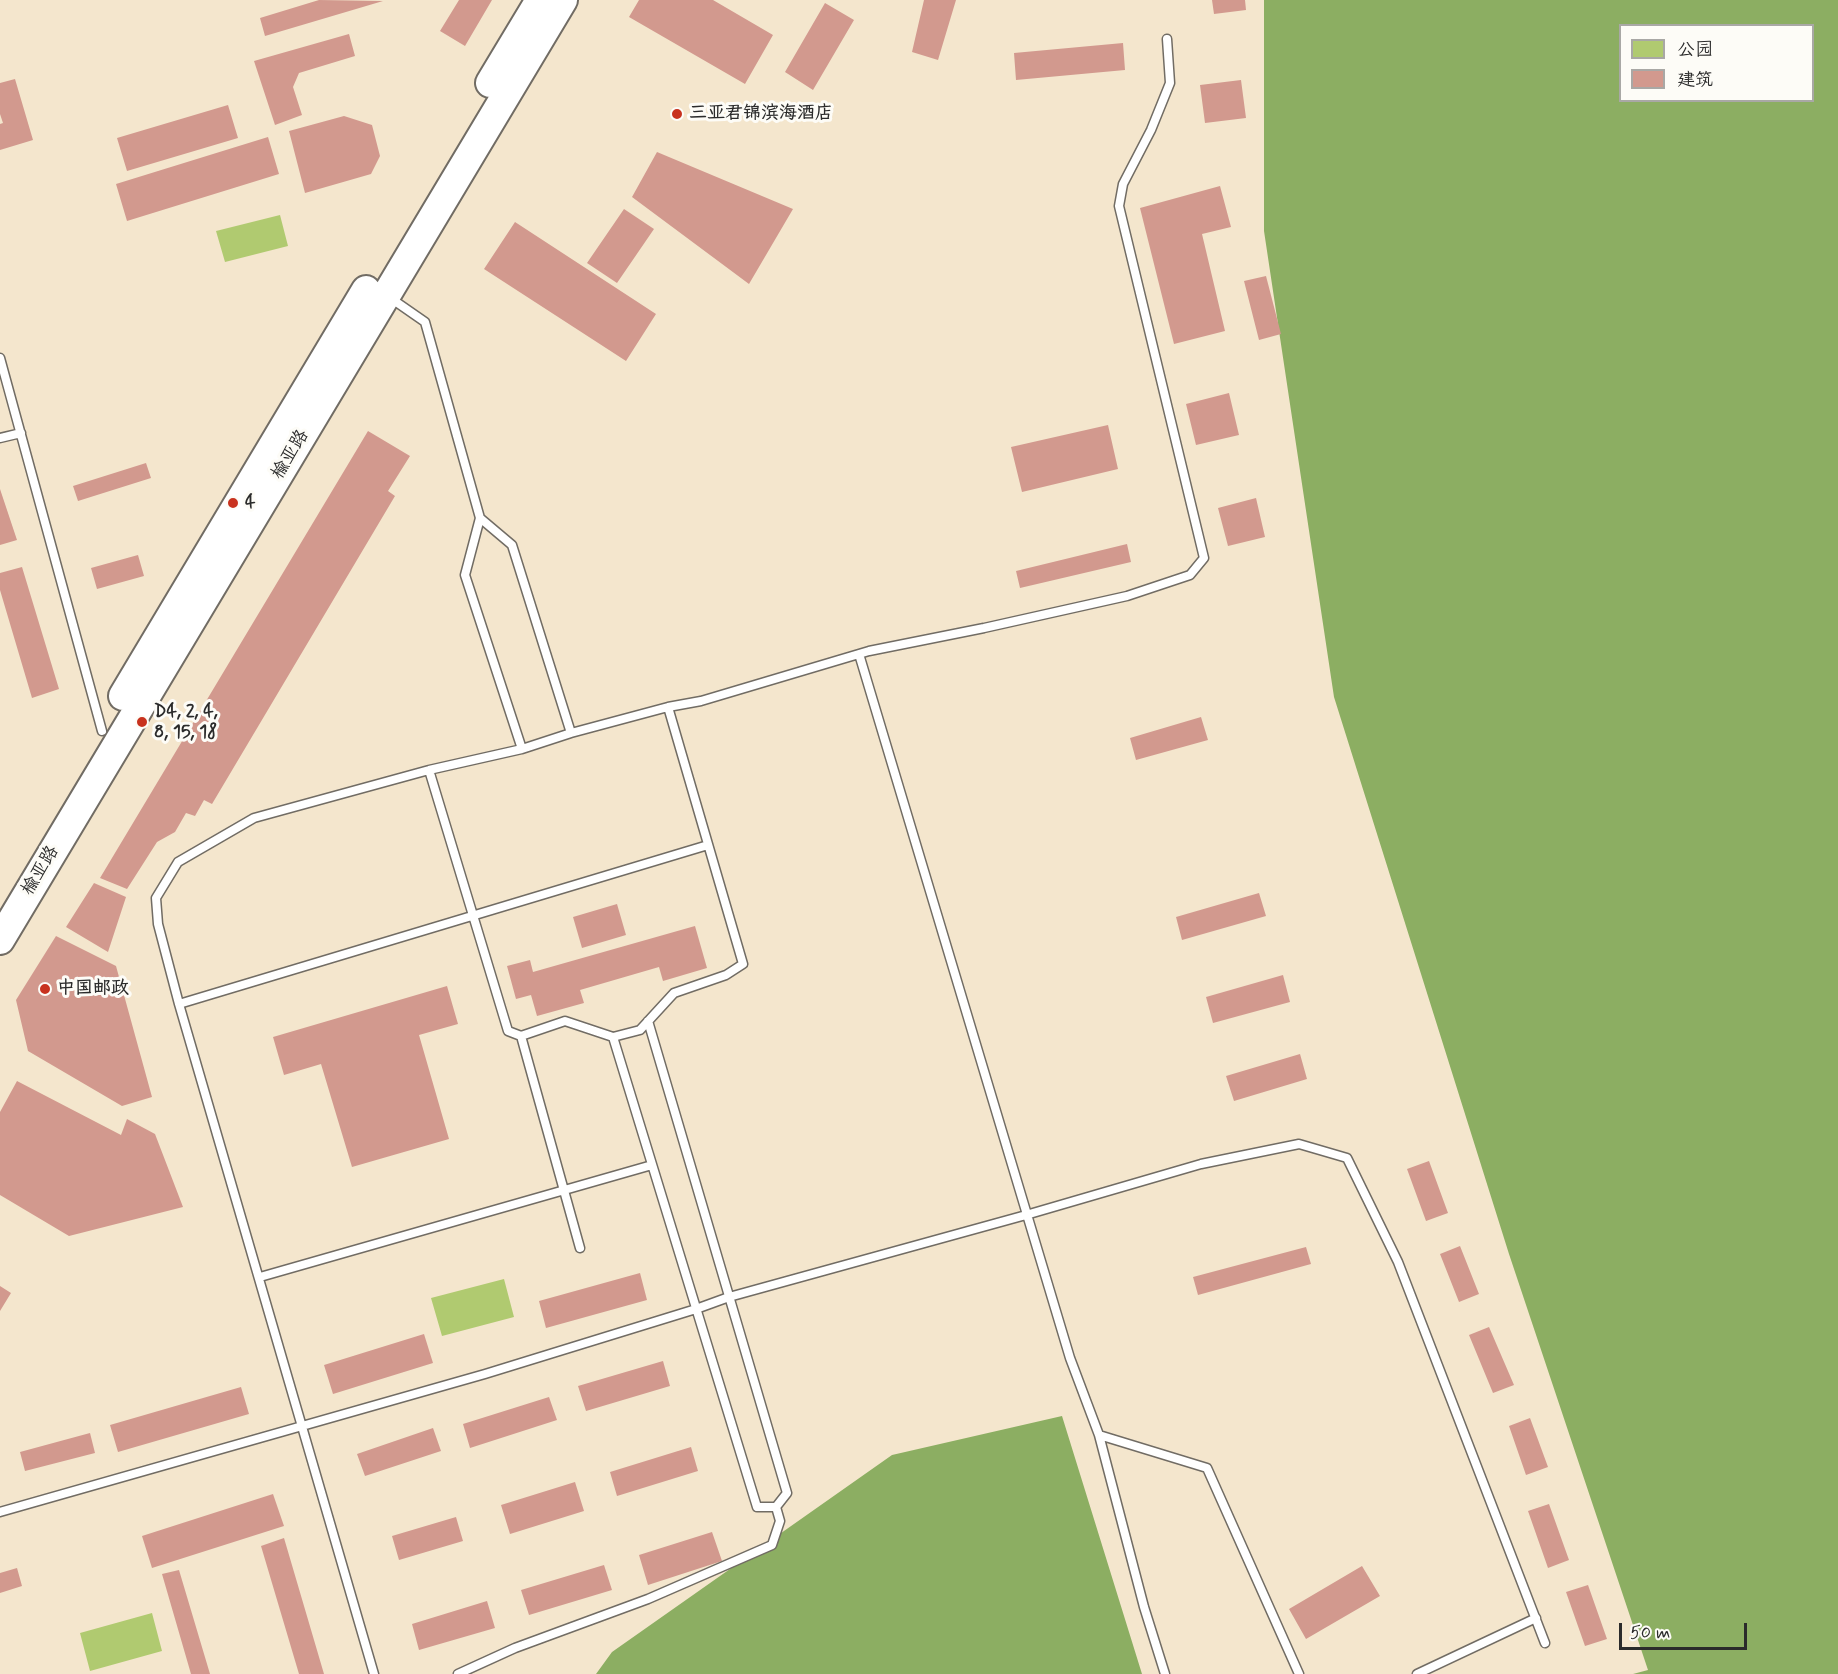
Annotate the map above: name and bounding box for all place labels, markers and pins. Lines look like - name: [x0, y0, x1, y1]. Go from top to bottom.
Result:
- place label: 三亚君锦滨海酒店: [689, 103, 833, 125]
- marker: 三亚君锦滨海酒店: [670, 107, 684, 121]
- place label: 4: [245, 492, 255, 514]
- marker: 4: [226, 496, 240, 510]
- place label: D4, 2, 4, 8, 15, 18: [154, 701, 218, 744]
- marker: D4, 2, 4, 8, 15, 18: [135, 715, 149, 729]
- place label: 中国邮政: [57, 978, 129, 1000]
- marker: 中国邮政: [38, 982, 52, 996]

